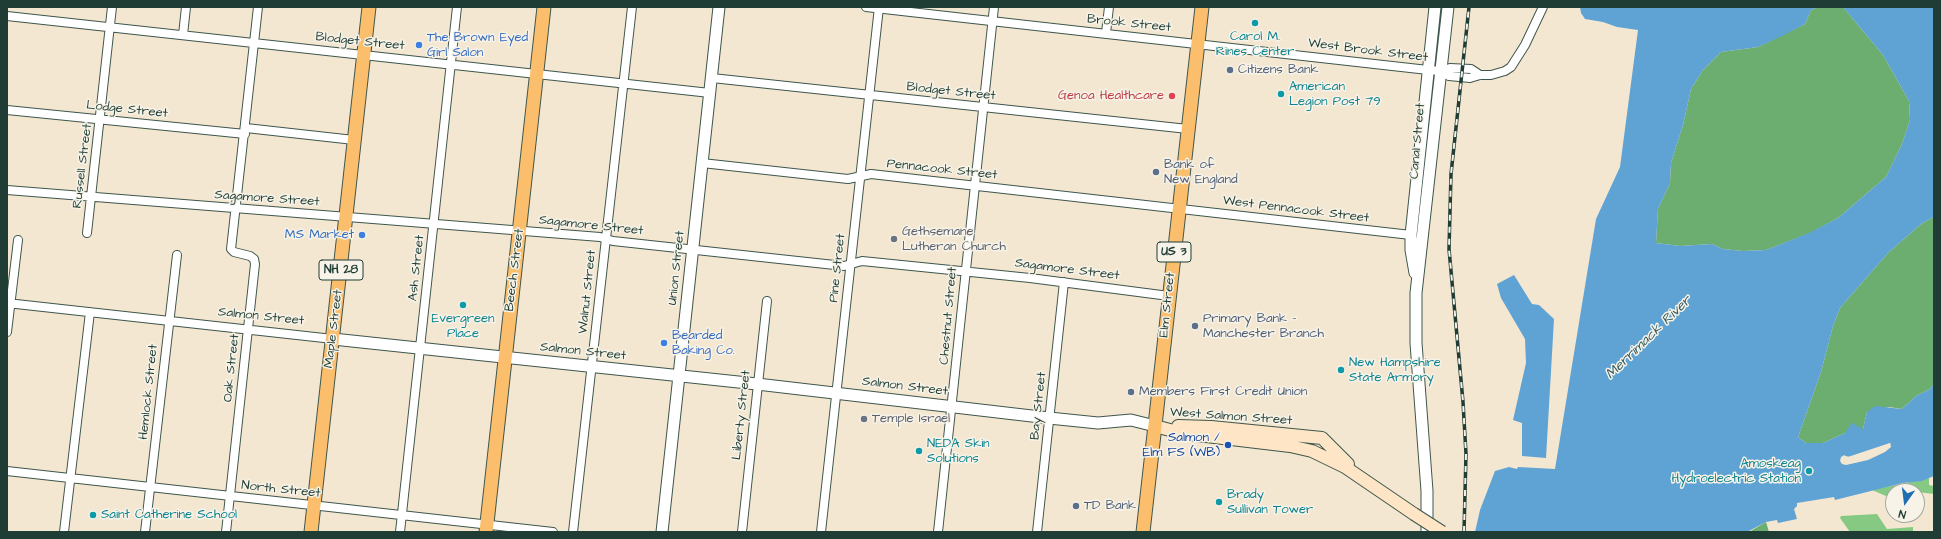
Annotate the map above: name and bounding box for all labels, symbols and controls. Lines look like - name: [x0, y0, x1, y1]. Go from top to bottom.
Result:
- street label: Brook Street: [1086, 12, 1172, 36]
- marker: Carol M. Rines Center: [1250, 18, 1260, 28]
- place label: Carol M. Rines Center: [1216, 29, 1294, 60]
- street label: Blodget Street: [315, 30, 405, 54]
- place label: The Brown Eyed Girl Salon: [427, 30, 528, 61]
- street label: West Brook Street: [1307, 36, 1429, 66]
- marker: The Brown Eyed Girl Salon: [414, 40, 424, 50]
- place label: Citizens Bank: [1238, 62, 1318, 78]
- marker: Citizens Bank: [1225, 65, 1235, 75]
- place label: American Legion Post 79: [1289, 79, 1381, 110]
- street label: Blodget Street: [906, 80, 996, 104]
- place label: Genoa Healthcare: [1058, 88, 1164, 104]
- marker: American Legion Post 79: [1276, 89, 1286, 99]
- marker: Genoa Healthcare: [1167, 91, 1177, 101]
- street label: Lodge Street: [85, 98, 169, 122]
- street label: Canal Street: [1407, 102, 1429, 180]
- street label: Russell Street: [70, 123, 96, 209]
- street label: Pennacook Street: [886, 156, 998, 184]
- place label: Bank of New England: [1164, 157, 1238, 188]
- marker: Bank of New England: [1151, 167, 1161, 177]
- street label: Sagamore Street: [214, 188, 320, 210]
- street label: West Pennacook Street: [1222, 193, 1370, 227]
- street label: Sagamore Street: [538, 213, 644, 239]
- place label: Gethsemane Lutheran Church: [902, 224, 1006, 255]
- place label: MS Market: [285, 227, 354, 243]
- street label: Beech Street: [502, 228, 528, 312]
- marker: MS Market: [357, 230, 367, 240]
- street label: Union Street: [665, 230, 689, 306]
- street label: Pine Street: [827, 233, 849, 303]
- street label: Ash Street: [406, 234, 428, 302]
- marker: Gethsemane Lutheran Church: [889, 234, 899, 244]
- road number: US 3: [1157, 242, 1191, 262]
- street label: Walnut Street: [576, 249, 600, 335]
- street label: Sagamore Street: [1014, 256, 1120, 284]
- road number: NH 28: [319, 260, 363, 280]
- street label: Chestnut Street: [937, 266, 961, 366]
- street label: Elm Street: [1157, 272, 1179, 338]
- street label: Maple Street: [321, 289, 347, 369]
- water label: Merrimack River: [1603, 293, 1695, 383]
- marker: Evergreen Place: [458, 300, 468, 310]
- street label: Salmon Street: [217, 305, 305, 329]
- place label: Evergreen Place: [431, 311, 495, 342]
- place label: Primary Bank - Manchester Branch: [1203, 311, 1324, 342]
- marker: Primary Bank - Manchester Branch: [1190, 321, 1200, 331]
- place label: Bearded Baking Co.: [672, 328, 735, 359]
- street label: Oak Street: [221, 333, 243, 403]
- marker: Bearded Baking Co.: [659, 338, 669, 348]
- street label: Salmon Street: [539, 340, 627, 364]
- street label: Hemlock Street: [136, 343, 162, 441]
- place label: New Hampshire State Armory: [1349, 355, 1441, 386]
- marker: New Hampshire State Armory: [1336, 365, 1346, 375]
- street label: Liberty Street: [730, 369, 754, 461]
- street label: Bay Street: [1028, 371, 1050, 441]
- street label: Salmon Street: [861, 374, 949, 400]
- place label: Members First Credit Union: [1139, 384, 1307, 400]
- marker: Members First Credit Union: [1126, 387, 1136, 397]
- street label: West Salmon Street: [1169, 405, 1293, 429]
- place label: Temple Israel: [872, 411, 950, 427]
- marker: Temple Israel: [859, 414, 869, 424]
- place label: Salmon / Elm FS (WB): [1142, 430, 1220, 461]
- place label: NEDA Skin Solutions: [927, 436, 990, 467]
- marker: Salmon / Elm FS (WB): [1223, 440, 1233, 450]
- marker: NEDA Skin Solutions: [914, 446, 924, 456]
- place label: Amoskeag Hydroelectric Station: [1671, 456, 1801, 487]
- marker: Amoskeag Hydroelectric Station: [1804, 466, 1814, 476]
- street label: North Street: [241, 478, 321, 502]
- north arrow: [1885, 483, 1925, 523]
- place label: Brady Sullivan Tower: [1227, 487, 1313, 518]
- marker: Brady Sullivan Tower: [1214, 497, 1224, 507]
- place label: TD Bank: [1084, 498, 1136, 514]
- marker: TD Bank: [1071, 501, 1081, 511]
- text: N: [1897, 506, 1907, 522]
- place label: Saint Catherine School: [101, 507, 237, 523]
- marker: Saint Catherine School: [88, 510, 98, 520]

